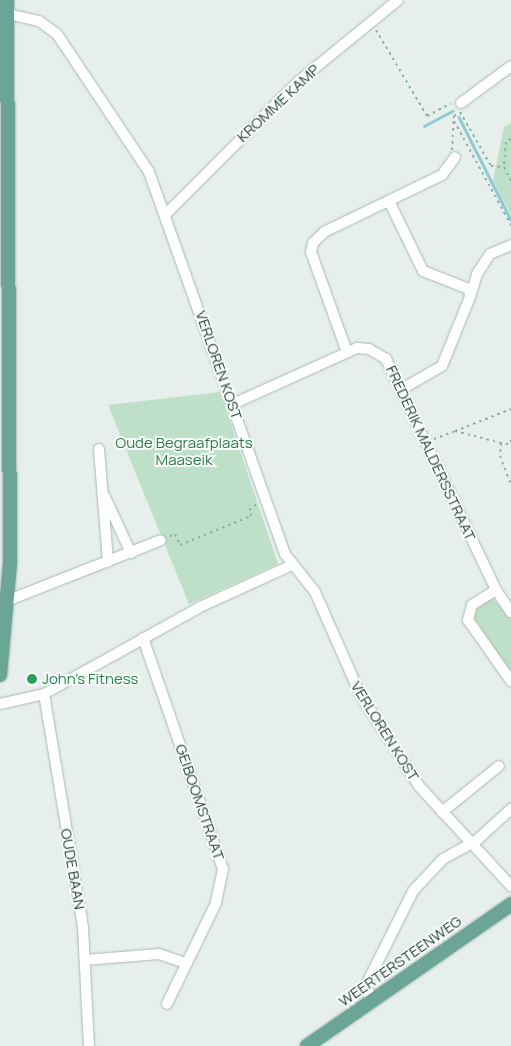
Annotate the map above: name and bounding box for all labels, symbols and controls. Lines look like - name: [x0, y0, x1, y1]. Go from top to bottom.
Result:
- street label: KROMME KAMP: [233, 60, 323, 146]
- street label: VERLOREN KOST: [192, 308, 246, 422]
- street label: FREDERIK MALDERSSTRAAT: [382, 362, 480, 544]
- park label: Oude Begraafplaats Maaseik: [115, 433, 253, 468]
- place label: John's Fitness: [42, 670, 138, 688]
- marker: John's Fitness: [26, 673, 38, 685]
- street label: VERLOREN KOST: [347, 678, 423, 784]
- street label: GEIBOOMSTRAAT: [172, 742, 228, 862]
- street label: OUDE BAAN: [57, 827, 89, 911]
- street label: WEERTERSTEENWEG: [335, 912, 465, 1010]

